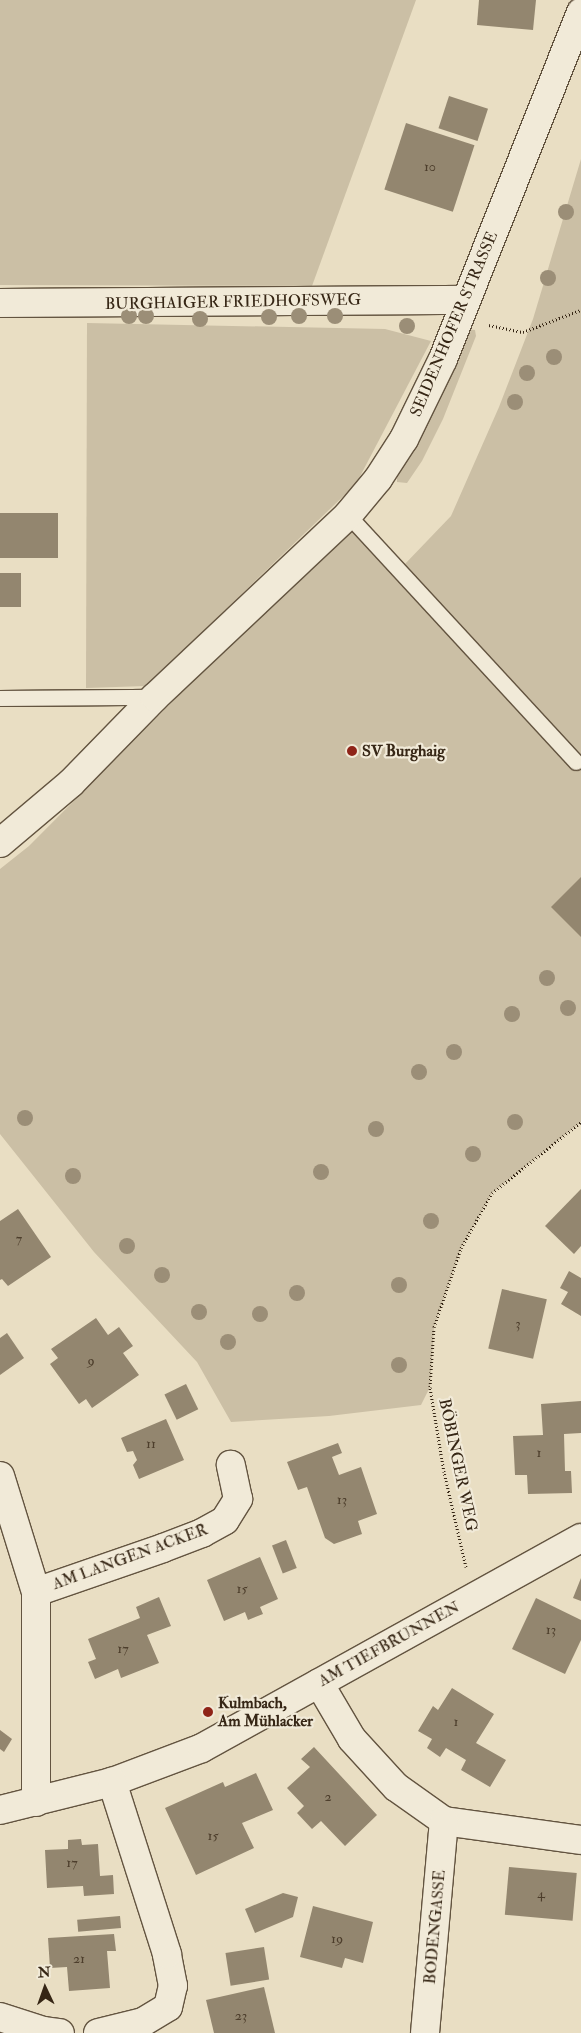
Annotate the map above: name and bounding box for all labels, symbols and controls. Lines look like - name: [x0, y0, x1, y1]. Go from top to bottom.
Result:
- house number: 10: [424, 159, 436, 175]
- street label: SEIDENHOFER STRASSE: [406, 228, 502, 420]
- street label: BURGHAIGER FRIEDHOFSWEG: [105, 290, 361, 314]
- place label: SV Burghaig: [362, 741, 445, 761]
- marker: SV Burghaig: [346, 745, 358, 757]
- house number: 7: [16, 1231, 22, 1247]
- house number: 3: [515, 1316, 521, 1332]
- house number: 9: [87, 1353, 95, 1369]
- street label: BÖBINGER WEG: [435, 1397, 481, 1533]
- house number: 11: [146, 1436, 156, 1452]
- house number: 1: [537, 1445, 541, 1461]
- house number: 13: [337, 1492, 347, 1508]
- street label: AM LANGEN ACKER: [50, 1520, 210, 1594]
- house number: 15: [236, 1581, 248, 1597]
- street label: AM TIEFBRUNNEN: [315, 1597, 463, 1691]
- house number: 13: [546, 1622, 556, 1638]
- house number: 17: [117, 1641, 129, 1657]
- place label: Kulmbach, Am Mühlacker: [218, 1693, 313, 1731]
- marker: Kulmbach, Am Mühlacker: [202, 1706, 214, 1718]
- house number: 1: [454, 1714, 458, 1730]
- house number: 2: [324, 1789, 332, 1805]
- house number: 15: [207, 1828, 219, 1844]
- house number: 17: [66, 1855, 78, 1871]
- street label: BODENGASSE: [420, 1869, 450, 1985]
- house number: 4: [537, 1886, 545, 1902]
- house number: 19: [331, 1931, 343, 1947]
- house number: 21: [73, 1951, 85, 1967]
- north arrow: [20, 1963, 70, 2013]
- text: N: [37, 1964, 51, 1981]
- house number: 23: [235, 2008, 247, 2024]

